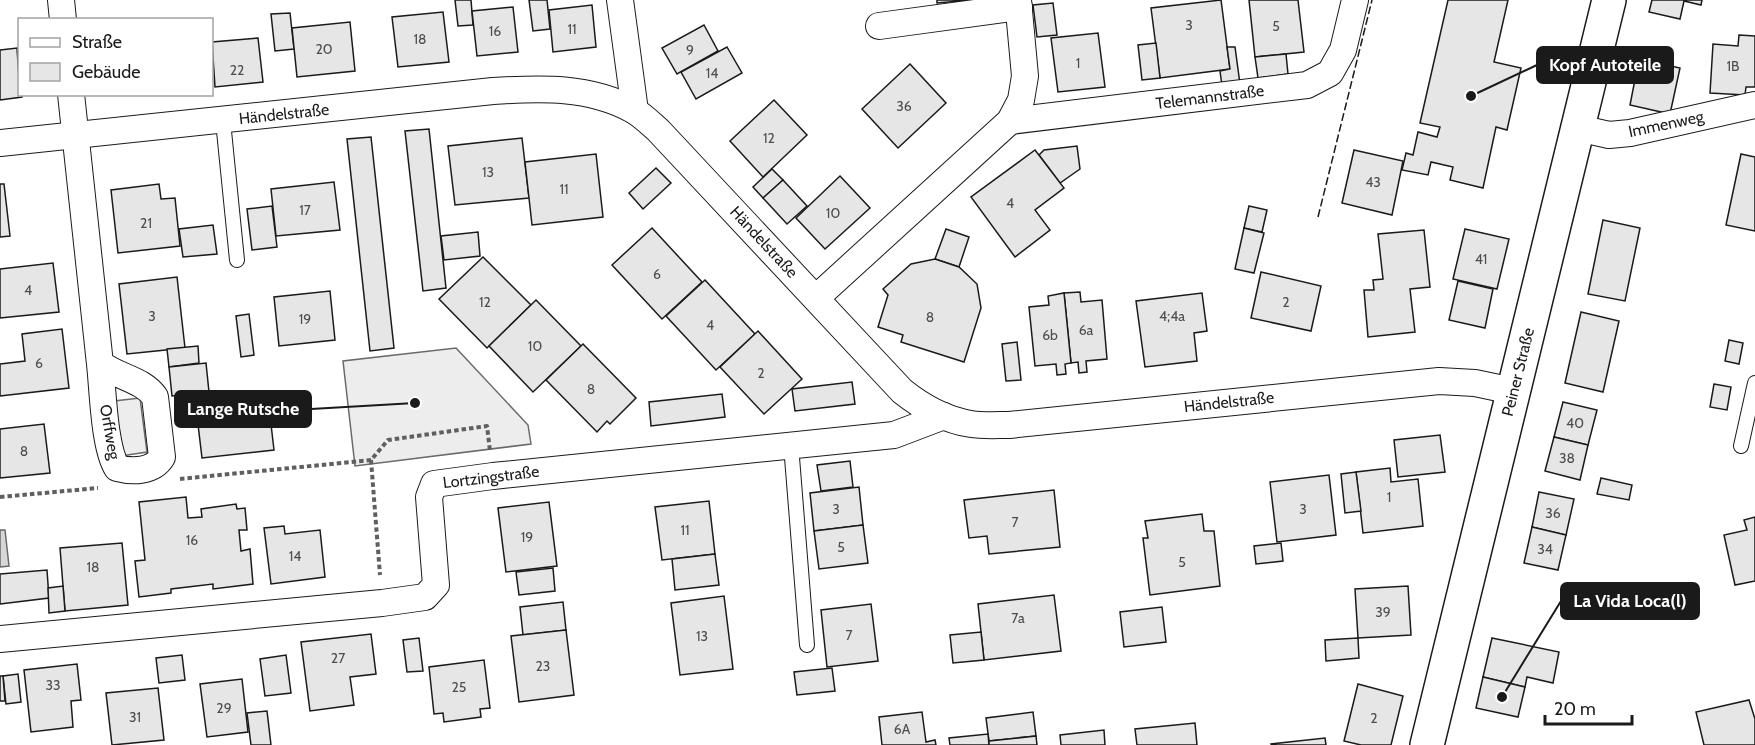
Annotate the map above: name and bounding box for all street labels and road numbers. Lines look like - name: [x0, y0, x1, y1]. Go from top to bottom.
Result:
- street label: Telemannstraße: [1155, 81, 1265, 113]
- street label: Händelstraße: [238, 100, 330, 128]
- street label: Immenweg: [1627, 107, 1706, 141]
- street label: Händelstraße: [726, 202, 802, 282]
- street label: Peiner Straße: [1498, 326, 1538, 418]
- street label: Händelstraße: [1183, 388, 1275, 416]
- street label: Orffweg: [96, 403, 124, 462]
- street label: Lortzingstraße: [442, 462, 540, 492]

